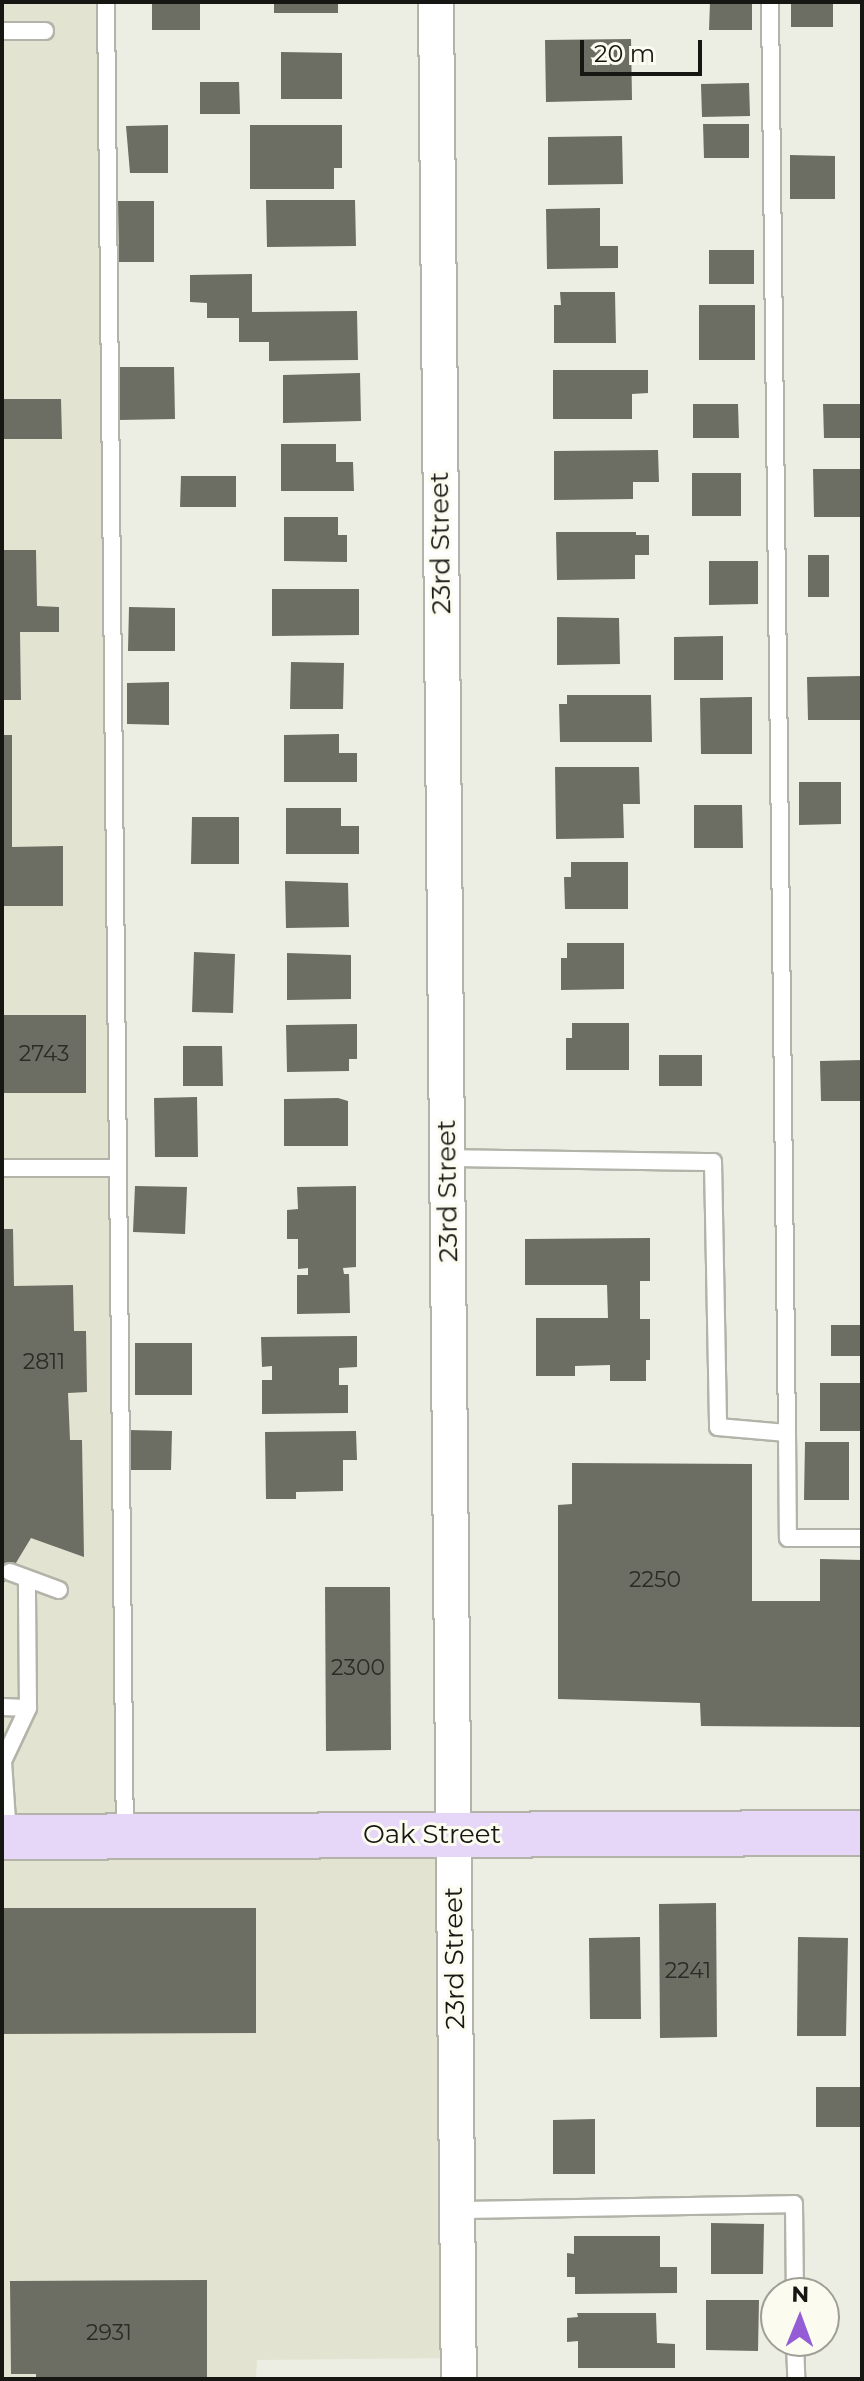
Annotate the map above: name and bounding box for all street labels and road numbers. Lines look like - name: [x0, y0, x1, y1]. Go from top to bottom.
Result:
- street label: 23rd Street: [424, 471, 458, 615]
- street label: 23rd Street: [431, 1119, 465, 1263]
- street label: Oak Street: [363, 1819, 501, 1851]
- street label: 23rd Street: [438, 1886, 472, 2030]

